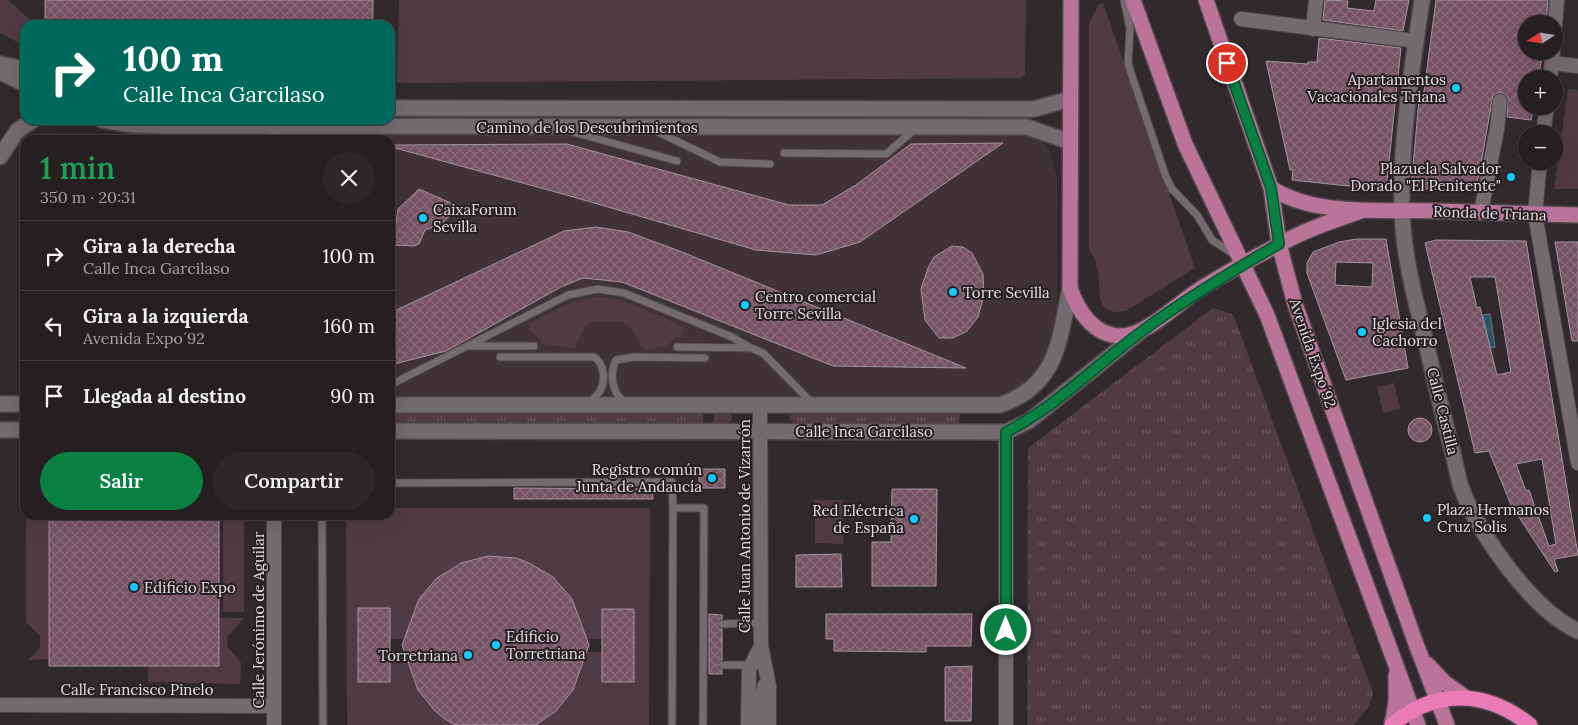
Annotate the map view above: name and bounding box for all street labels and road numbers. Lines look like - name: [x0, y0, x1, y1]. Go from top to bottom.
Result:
- street label: Camino de los Descubrimientos: [476, 118, 698, 137]
- street label: Ronda de Triana: [1433, 202, 1547, 224]
- street label: Avenida Expo´92: [1285, 295, 1341, 410]
- street label: Calle Castilla: [1423, 365, 1463, 457]
- street label: Calle Juan Antonio de Vizarrón: [735, 419, 754, 633]
- street label: Calle Inca Garcilaso: [795, 422, 933, 441]
- street label: Calle Jerónimo de Aguilar: [249, 531, 268, 708]
- street label: Calle Francisco Pinelo: [61, 680, 214, 699]

